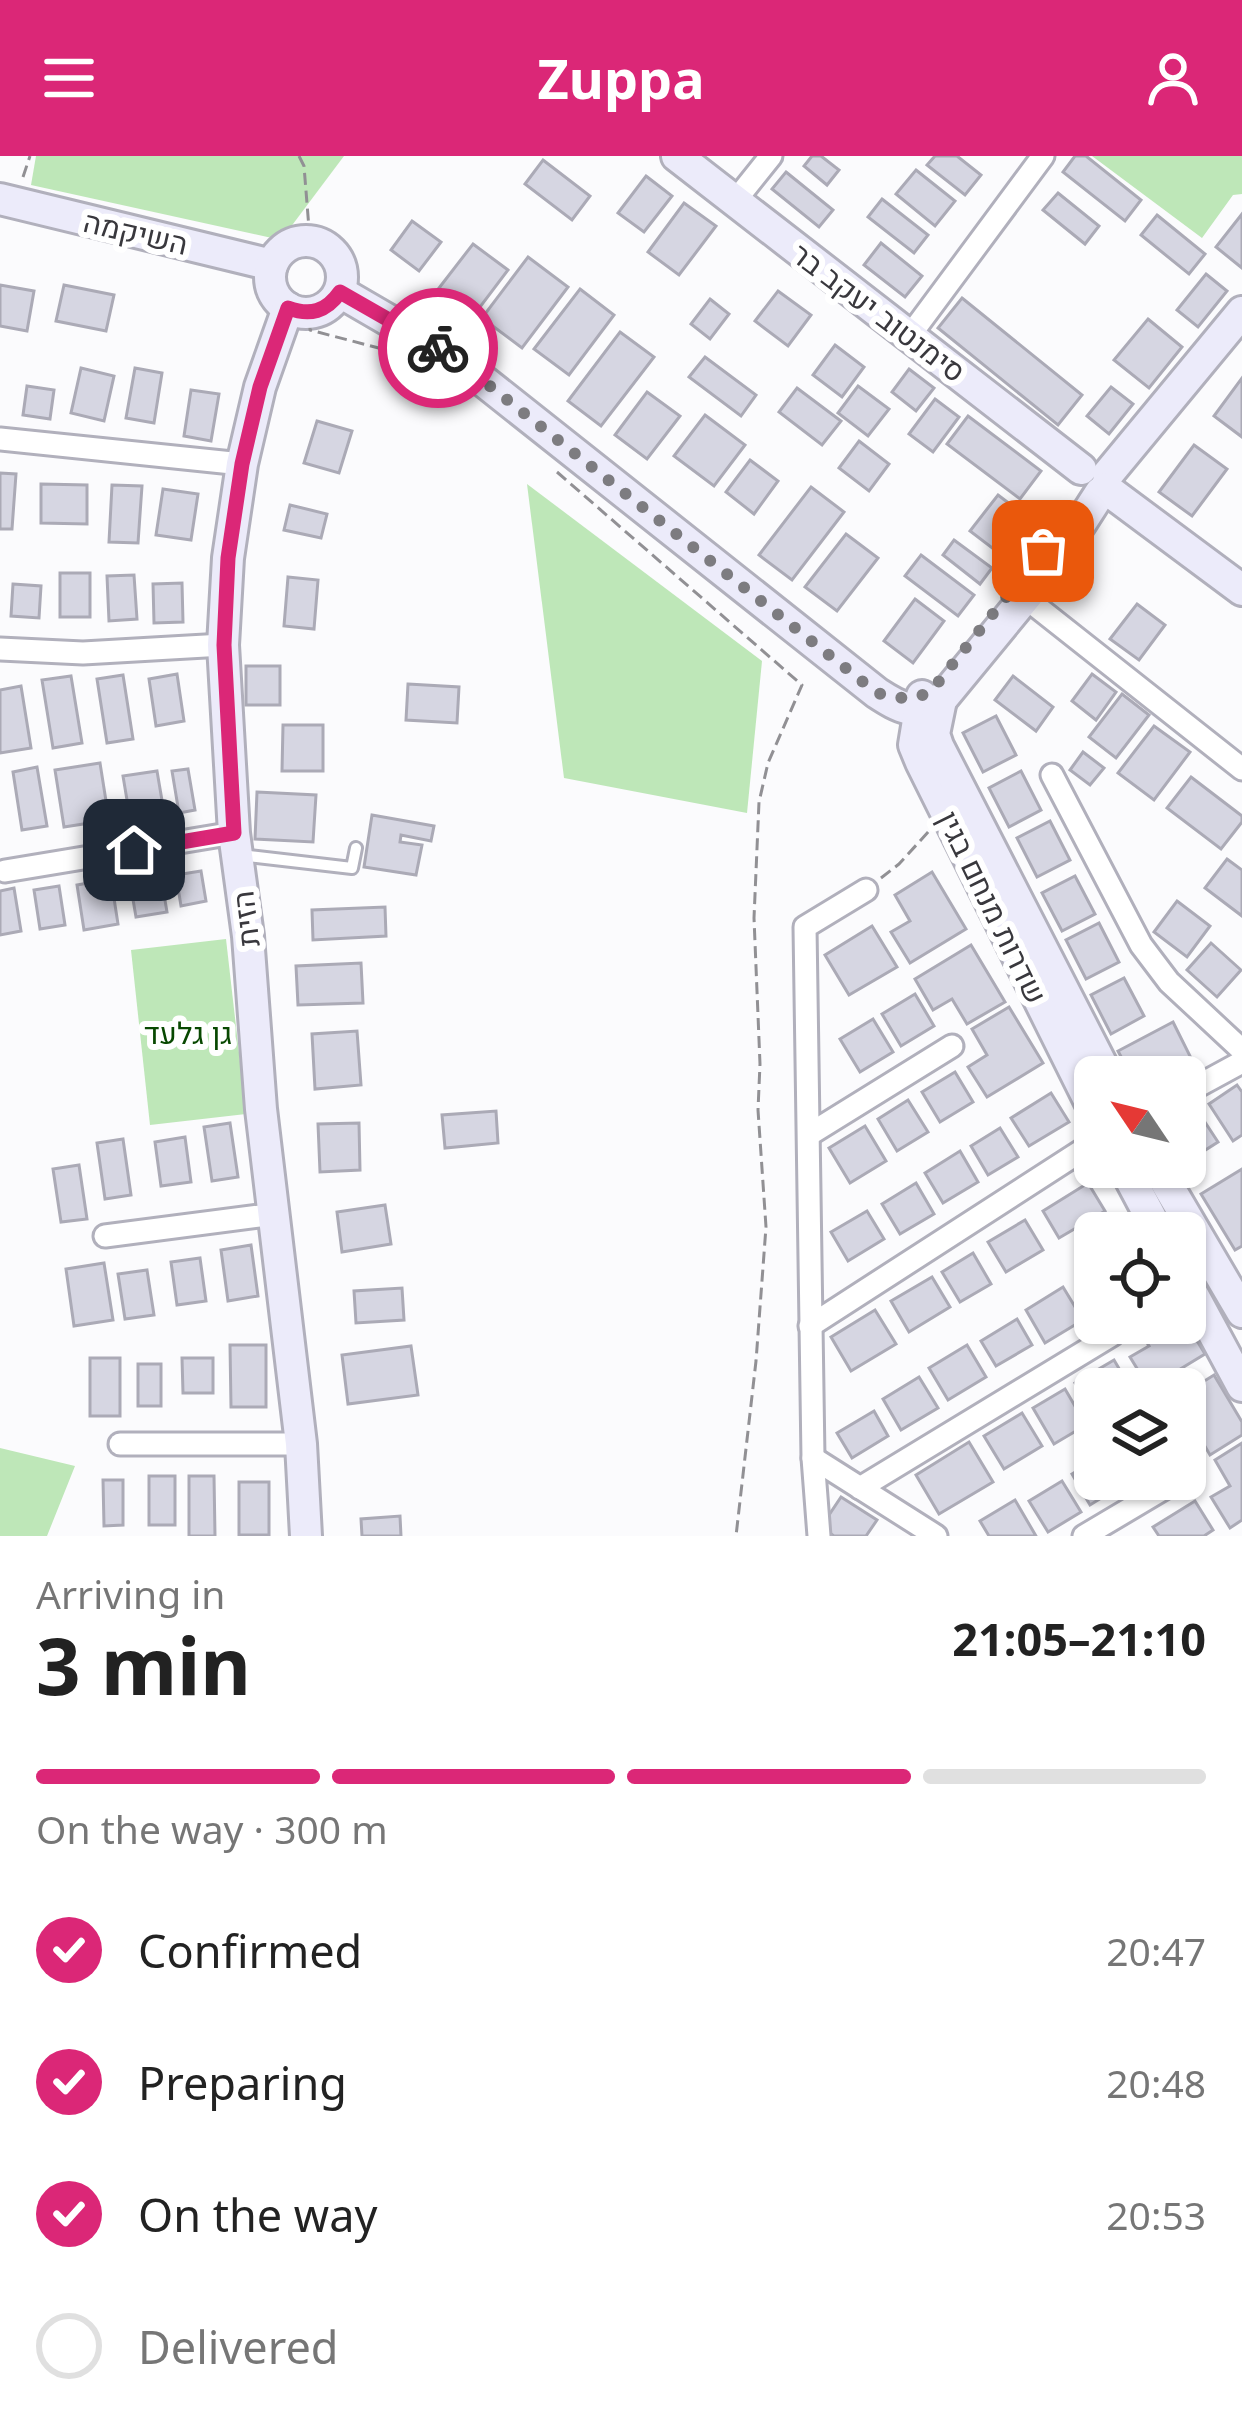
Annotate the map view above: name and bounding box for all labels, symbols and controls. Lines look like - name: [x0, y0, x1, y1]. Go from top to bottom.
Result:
- text: Zuppa: [538, 41, 704, 115]
- icon: menu: [36, 45, 102, 111]
- icon: person: [1140, 45, 1206, 111]
- street label: השיקמה: [80, 200, 192, 264]
- street label: סימנטוב יעקב בר: [784, 233, 974, 391]
- courier: [378, 288, 498, 408]
- icon: bike: [405, 315, 471, 381]
- pin: [992, 500, 1094, 602]
- icon: bag: [1010, 518, 1076, 584]
- pin: [83, 799, 185, 901]
- street label: שדרות מנחם בגין: [929, 804, 1057, 1010]
- icon: home: [101, 817, 167, 883]
- street label: הזית: [221, 889, 269, 949]
- park label: גן גלעד: [144, 1012, 232, 1053]
- north arrow: [1074, 1056, 1206, 1188]
- map controls: [1074, 1056, 1206, 1500]
- button: locate: [1074, 1212, 1206, 1344]
- button: layers: [1074, 1368, 1206, 1500]
- text: Arriving in: [36, 1567, 225, 1620]
- text: 21:05–21:10: [952, 1608, 1206, 1669]
- text: 3 min: [36, 1612, 251, 1718]
- text: On the way · 300 m: [36, 1802, 388, 1855]
- icon: check: [36, 1917, 102, 1983]
- text: Confirmed: [138, 1920, 362, 1981]
- text: 20:47: [1106, 1924, 1206, 1977]
- icon: check: [36, 2049, 102, 2115]
- text: Preparing: [138, 2052, 347, 2113]
- text: 20:48: [1106, 2056, 1206, 2109]
- icon: check: [36, 2181, 102, 2247]
- text: On the way: [138, 2184, 377, 2245]
- text: 20:53: [1106, 2188, 1206, 2241]
- text: Delivered: [138, 2316, 338, 2377]

